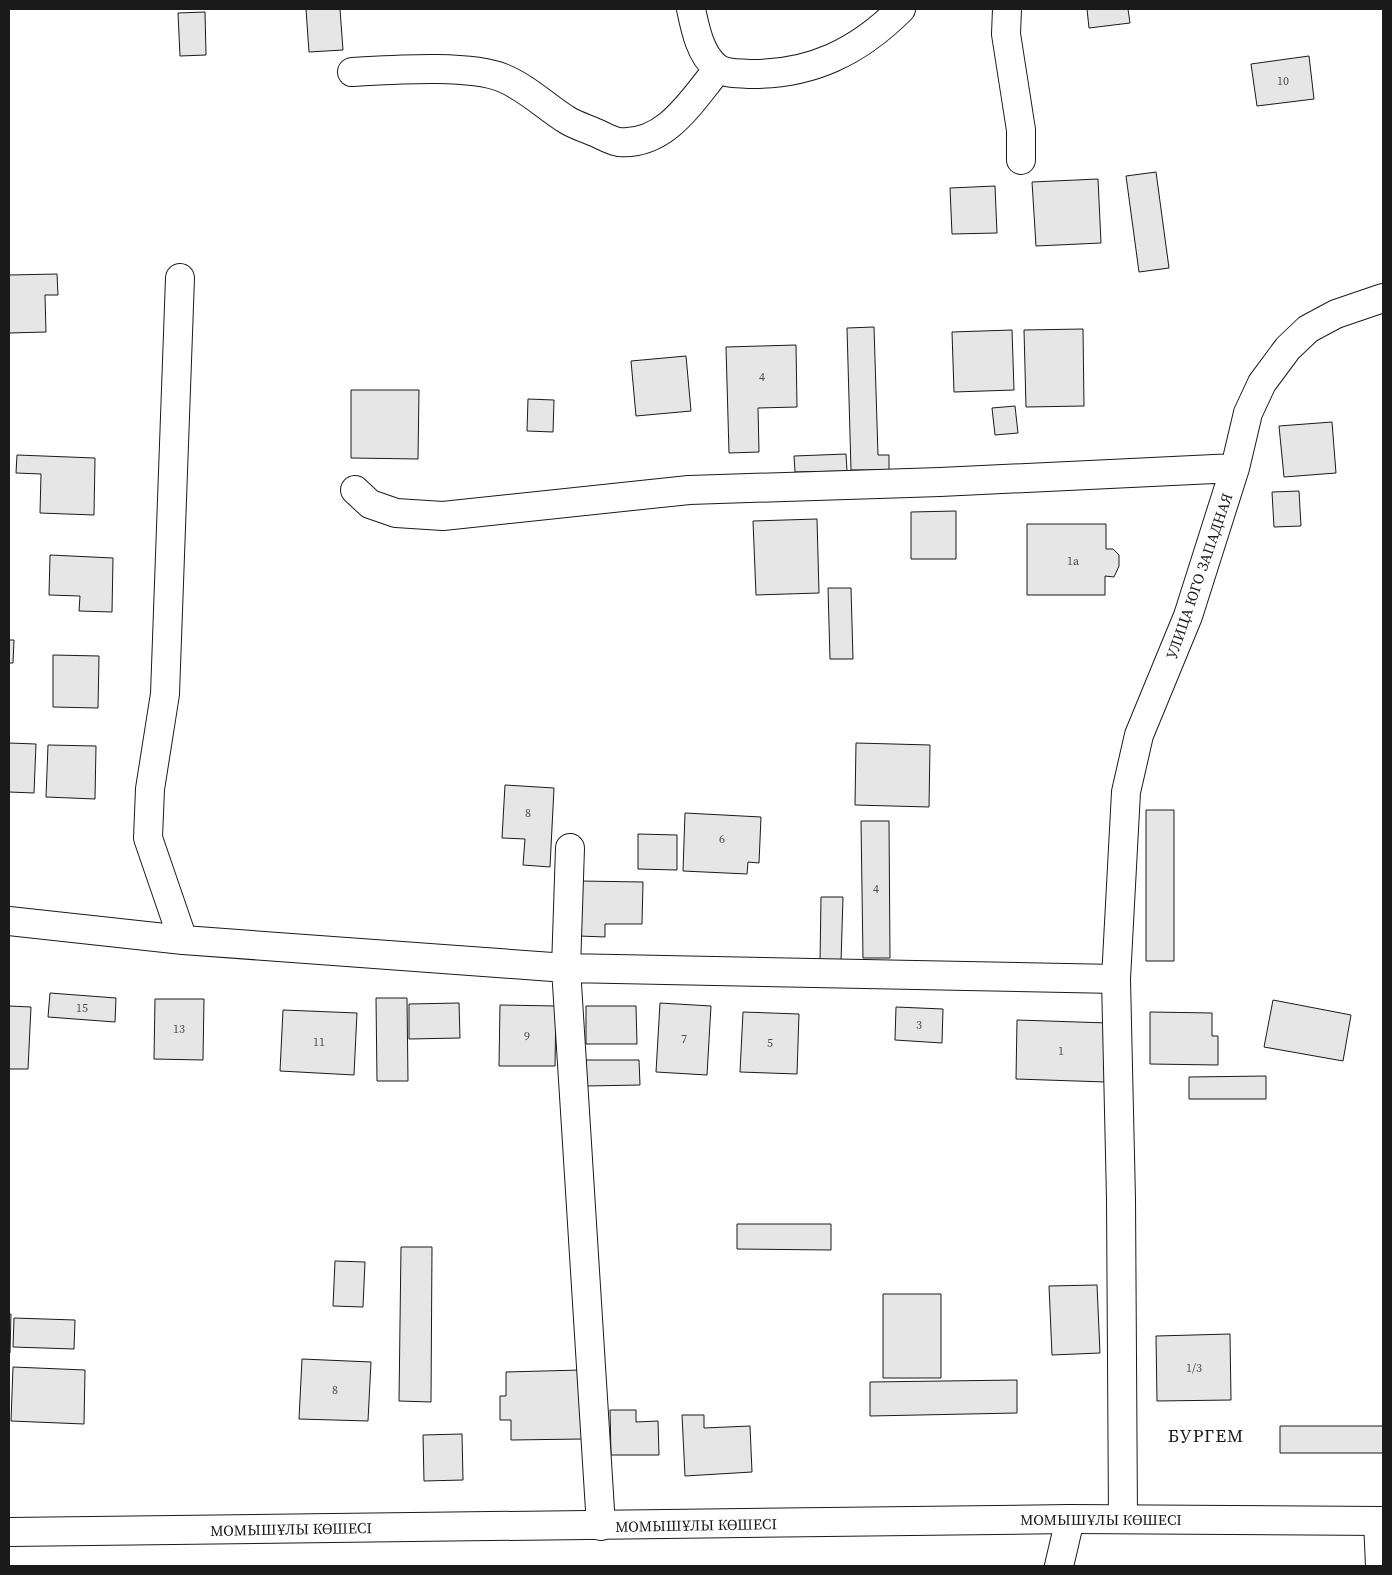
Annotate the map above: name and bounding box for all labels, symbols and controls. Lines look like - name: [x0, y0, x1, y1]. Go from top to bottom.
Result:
- house number: 10: [1277, 73, 1289, 89]
- house number: 4: [759, 369, 765, 385]
- street label: УЛИЦА ЮГО ЗАПАДНАЯ: [1161, 490, 1237, 662]
- house number: 1а: [1067, 553, 1080, 569]
- house number: 8: [525, 805, 531, 821]
- house number: 6: [719, 831, 725, 847]
- house number: 4: [873, 881, 879, 897]
- house number: 15: [76, 1000, 88, 1016]
- house number: 3: [916, 1017, 922, 1033]
- house number: 13: [173, 1021, 185, 1037]
- house number: 9: [524, 1028, 530, 1044]
- house number: 7: [681, 1031, 687, 1047]
- house number: 11: [313, 1034, 325, 1050]
- house number: 5: [767, 1035, 773, 1051]
- house number: 1: [1058, 1043, 1064, 1059]
- house number: 1/3: [1186, 1360, 1202, 1376]
- house number: 8: [332, 1382, 338, 1398]
- district label: БУРГЕМ: [1168, 1423, 1244, 1448]
- street label: МОМЫШҰЛЫ КӨШЕСІ: [1020, 1509, 1182, 1530]
- street label: МОМЫШҰЛЫ КӨШЕСІ: [615, 1513, 777, 1537]
- street label: МОМЫШҰЛЫ КӨШЕСІ: [210, 1517, 372, 1541]

